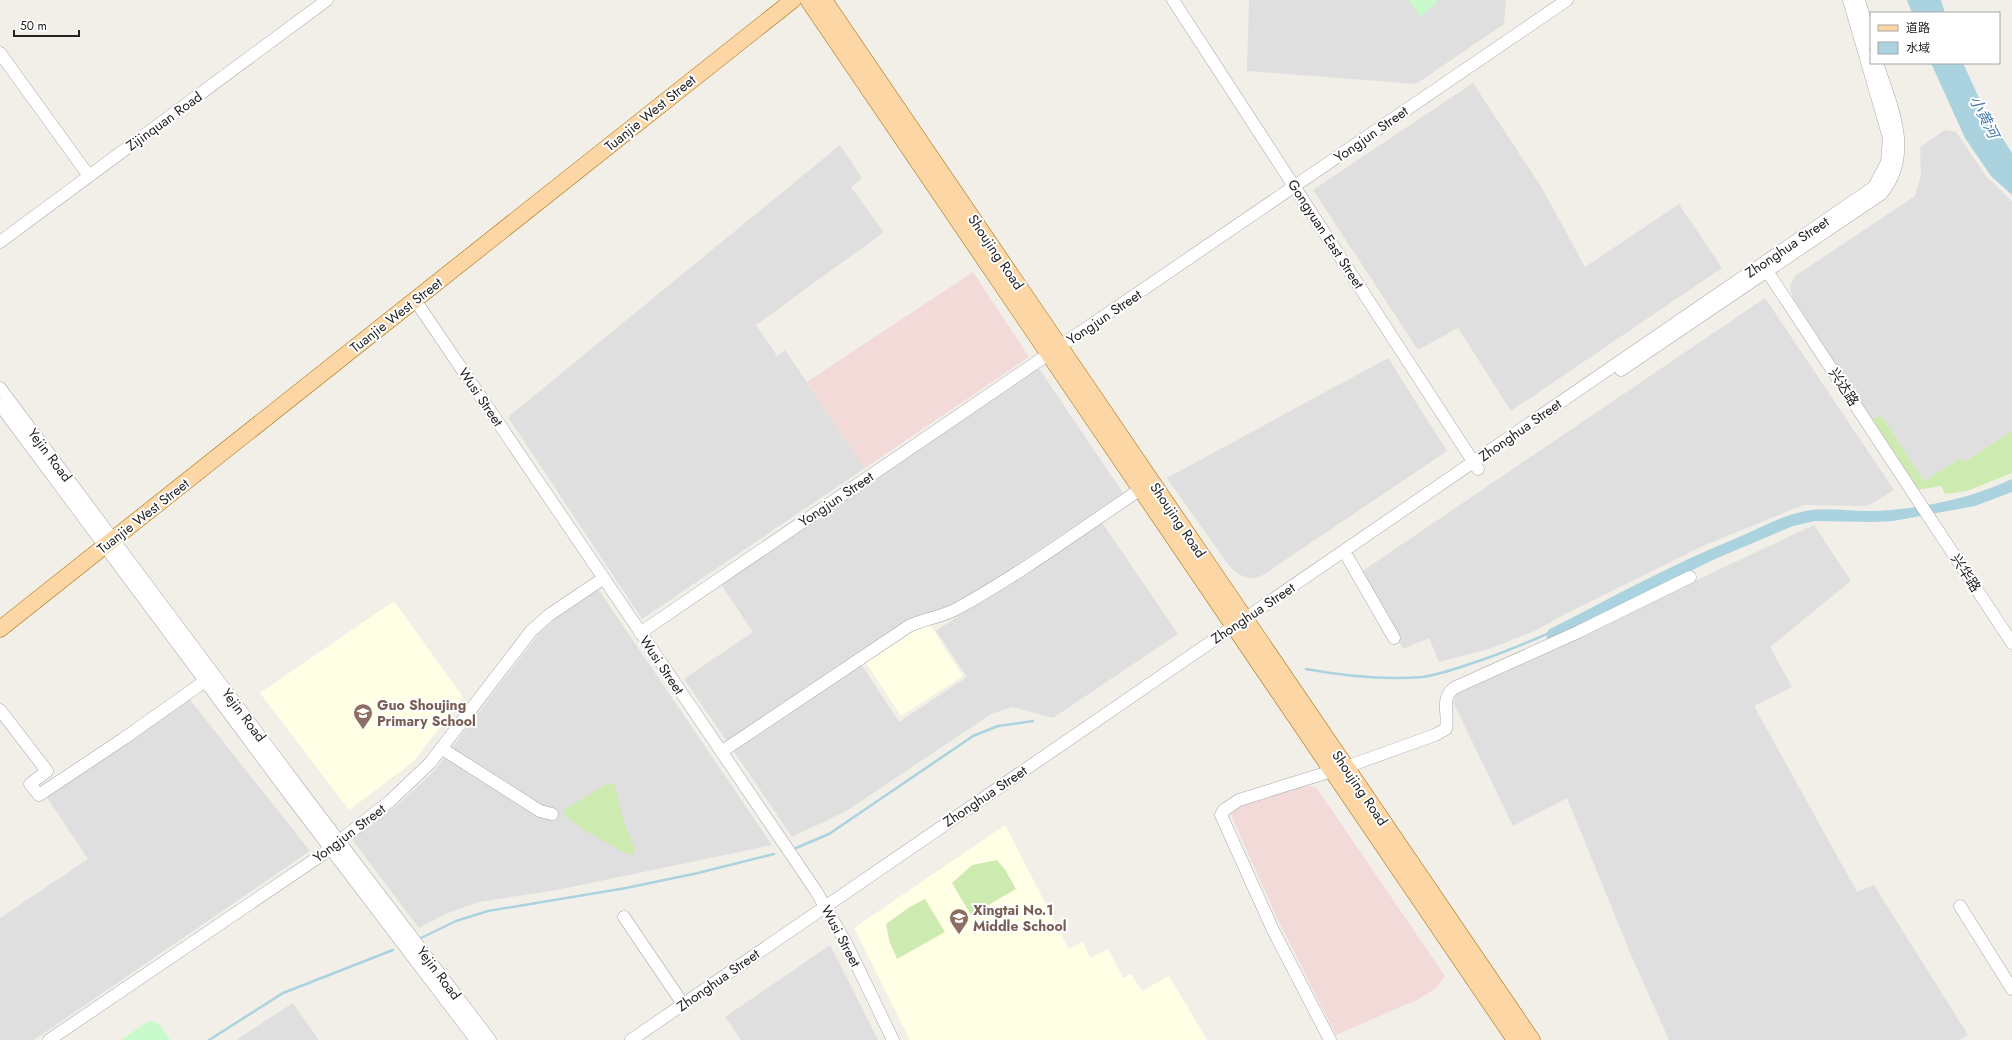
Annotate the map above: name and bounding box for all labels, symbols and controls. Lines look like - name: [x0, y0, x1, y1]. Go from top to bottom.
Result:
- scale bar: [14, 12, 79, 38]
- legend: [1870, 12, 2000, 64]
- text: 50 m: [20, 17, 47, 35]
- text: 道路: [1906, 19, 1930, 37]
- text: 水域: [1906, 39, 1930, 57]
- street label: Tuanjie West Street: [600, 70, 700, 156]
- street label: Zijinquan Road: [122, 87, 206, 155]
- water label: 小黄河: [1964, 92, 2005, 145]
- street label: Yongjun Street: [1330, 101, 1413, 167]
- street label: Gongyuan East Street: [1283, 175, 1369, 293]
- street label: Shoujing Road: [963, 210, 1029, 294]
- street label: Zhonghua Street: [1741, 211, 1833, 282]
- street label: Tuanjie West Street: [346, 272, 447, 357]
- street label: Yongjun Street: [1063, 284, 1146, 349]
- street label: Wusi Street: [454, 364, 508, 431]
- street label: 兴达路: [1824, 364, 1864, 410]
- street label: Zhonghua Street: [1475, 394, 1566, 466]
- street label: Yejin Road: [23, 424, 77, 486]
- street label: Yongjun Street: [795, 466, 878, 531]
- street label: Tuanjie West Street: [93, 473, 194, 558]
- street label: Shoujing Road: [1145, 478, 1211, 562]
- street label: 兴华路: [1946, 550, 1986, 596]
- street label: Zhonghua Street: [1207, 577, 1299, 648]
- street label: Wusi Street: [635, 632, 689, 699]
- street label: Yejin Road: [217, 684, 271, 746]
- place label: Guo Shoujing Primary School: [377, 695, 476, 731]
- school or university icon: Guo Shoujing Primary School: [352, 702, 374, 730]
- street label: Shoujing Road: [1327, 746, 1393, 830]
- street label: Zhonghua Street: [939, 760, 1031, 831]
- street label: Yongjun Street: [309, 799, 390, 867]
- place label: Xingtai No.1 Middle School: [973, 900, 1067, 936]
- street label: Wusi Street: [816, 902, 866, 971]
- school or university icon: Xingtai No.1 Middle School: [948, 907, 970, 935]
- street label: Yejin Road: [412, 942, 466, 1004]
- street label: Zhonghua Street: [673, 944, 764, 1016]

